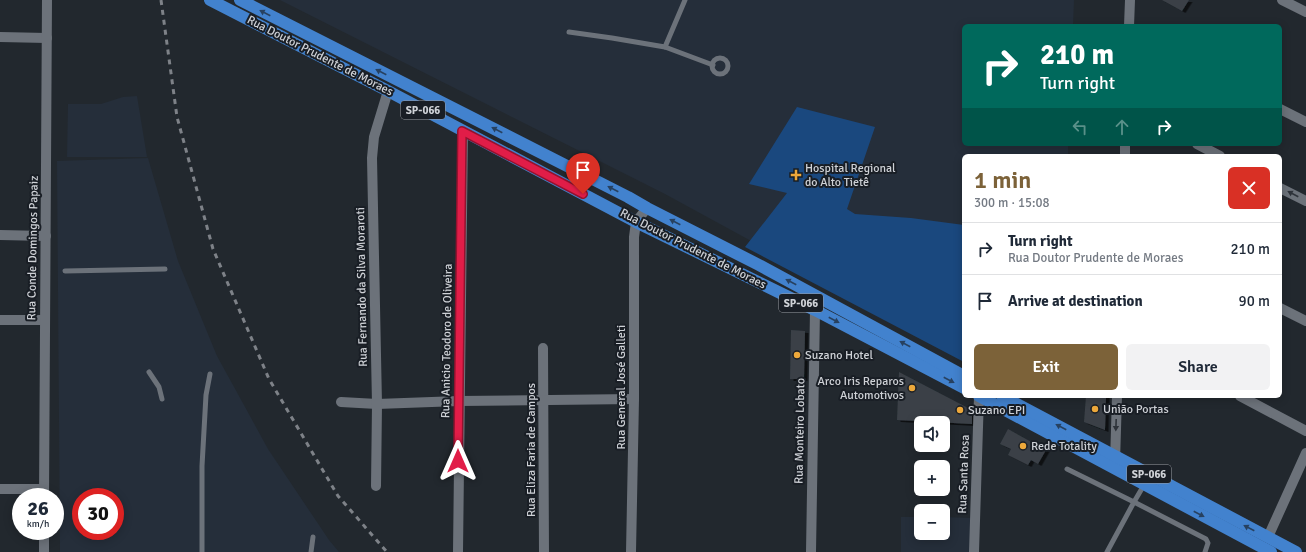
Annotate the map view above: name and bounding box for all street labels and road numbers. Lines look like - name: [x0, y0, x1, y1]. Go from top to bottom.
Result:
- street label: Rua Doutor Prudente de Moraes: [244, 13, 396, 99]
- road number: SP-066: [401, 101, 445, 119]
- street label: Rua Conde Domingos Papaiz: [24, 176, 42, 320]
- street label: Rua Doutor Prudente de Moraes: [617, 206, 769, 292]
- street label: Rua Fernando da Silva Moraroti: [353, 207, 371, 367]
- street label: Rua Anicio Teodoro de Oliveira: [438, 264, 456, 418]
- road number: SP-066: [779, 294, 823, 312]
- street label: Rua General José Galleti: [614, 325, 629, 449]
- street label: Rua Monteiro Lobato: [792, 378, 808, 484]
- street label: Rua Eliza Faria de Campos: [524, 383, 539, 517]
- street label: Rua Santa Rosa: [955, 434, 973, 514]
- road number: SP-066: [1127, 465, 1171, 483]

